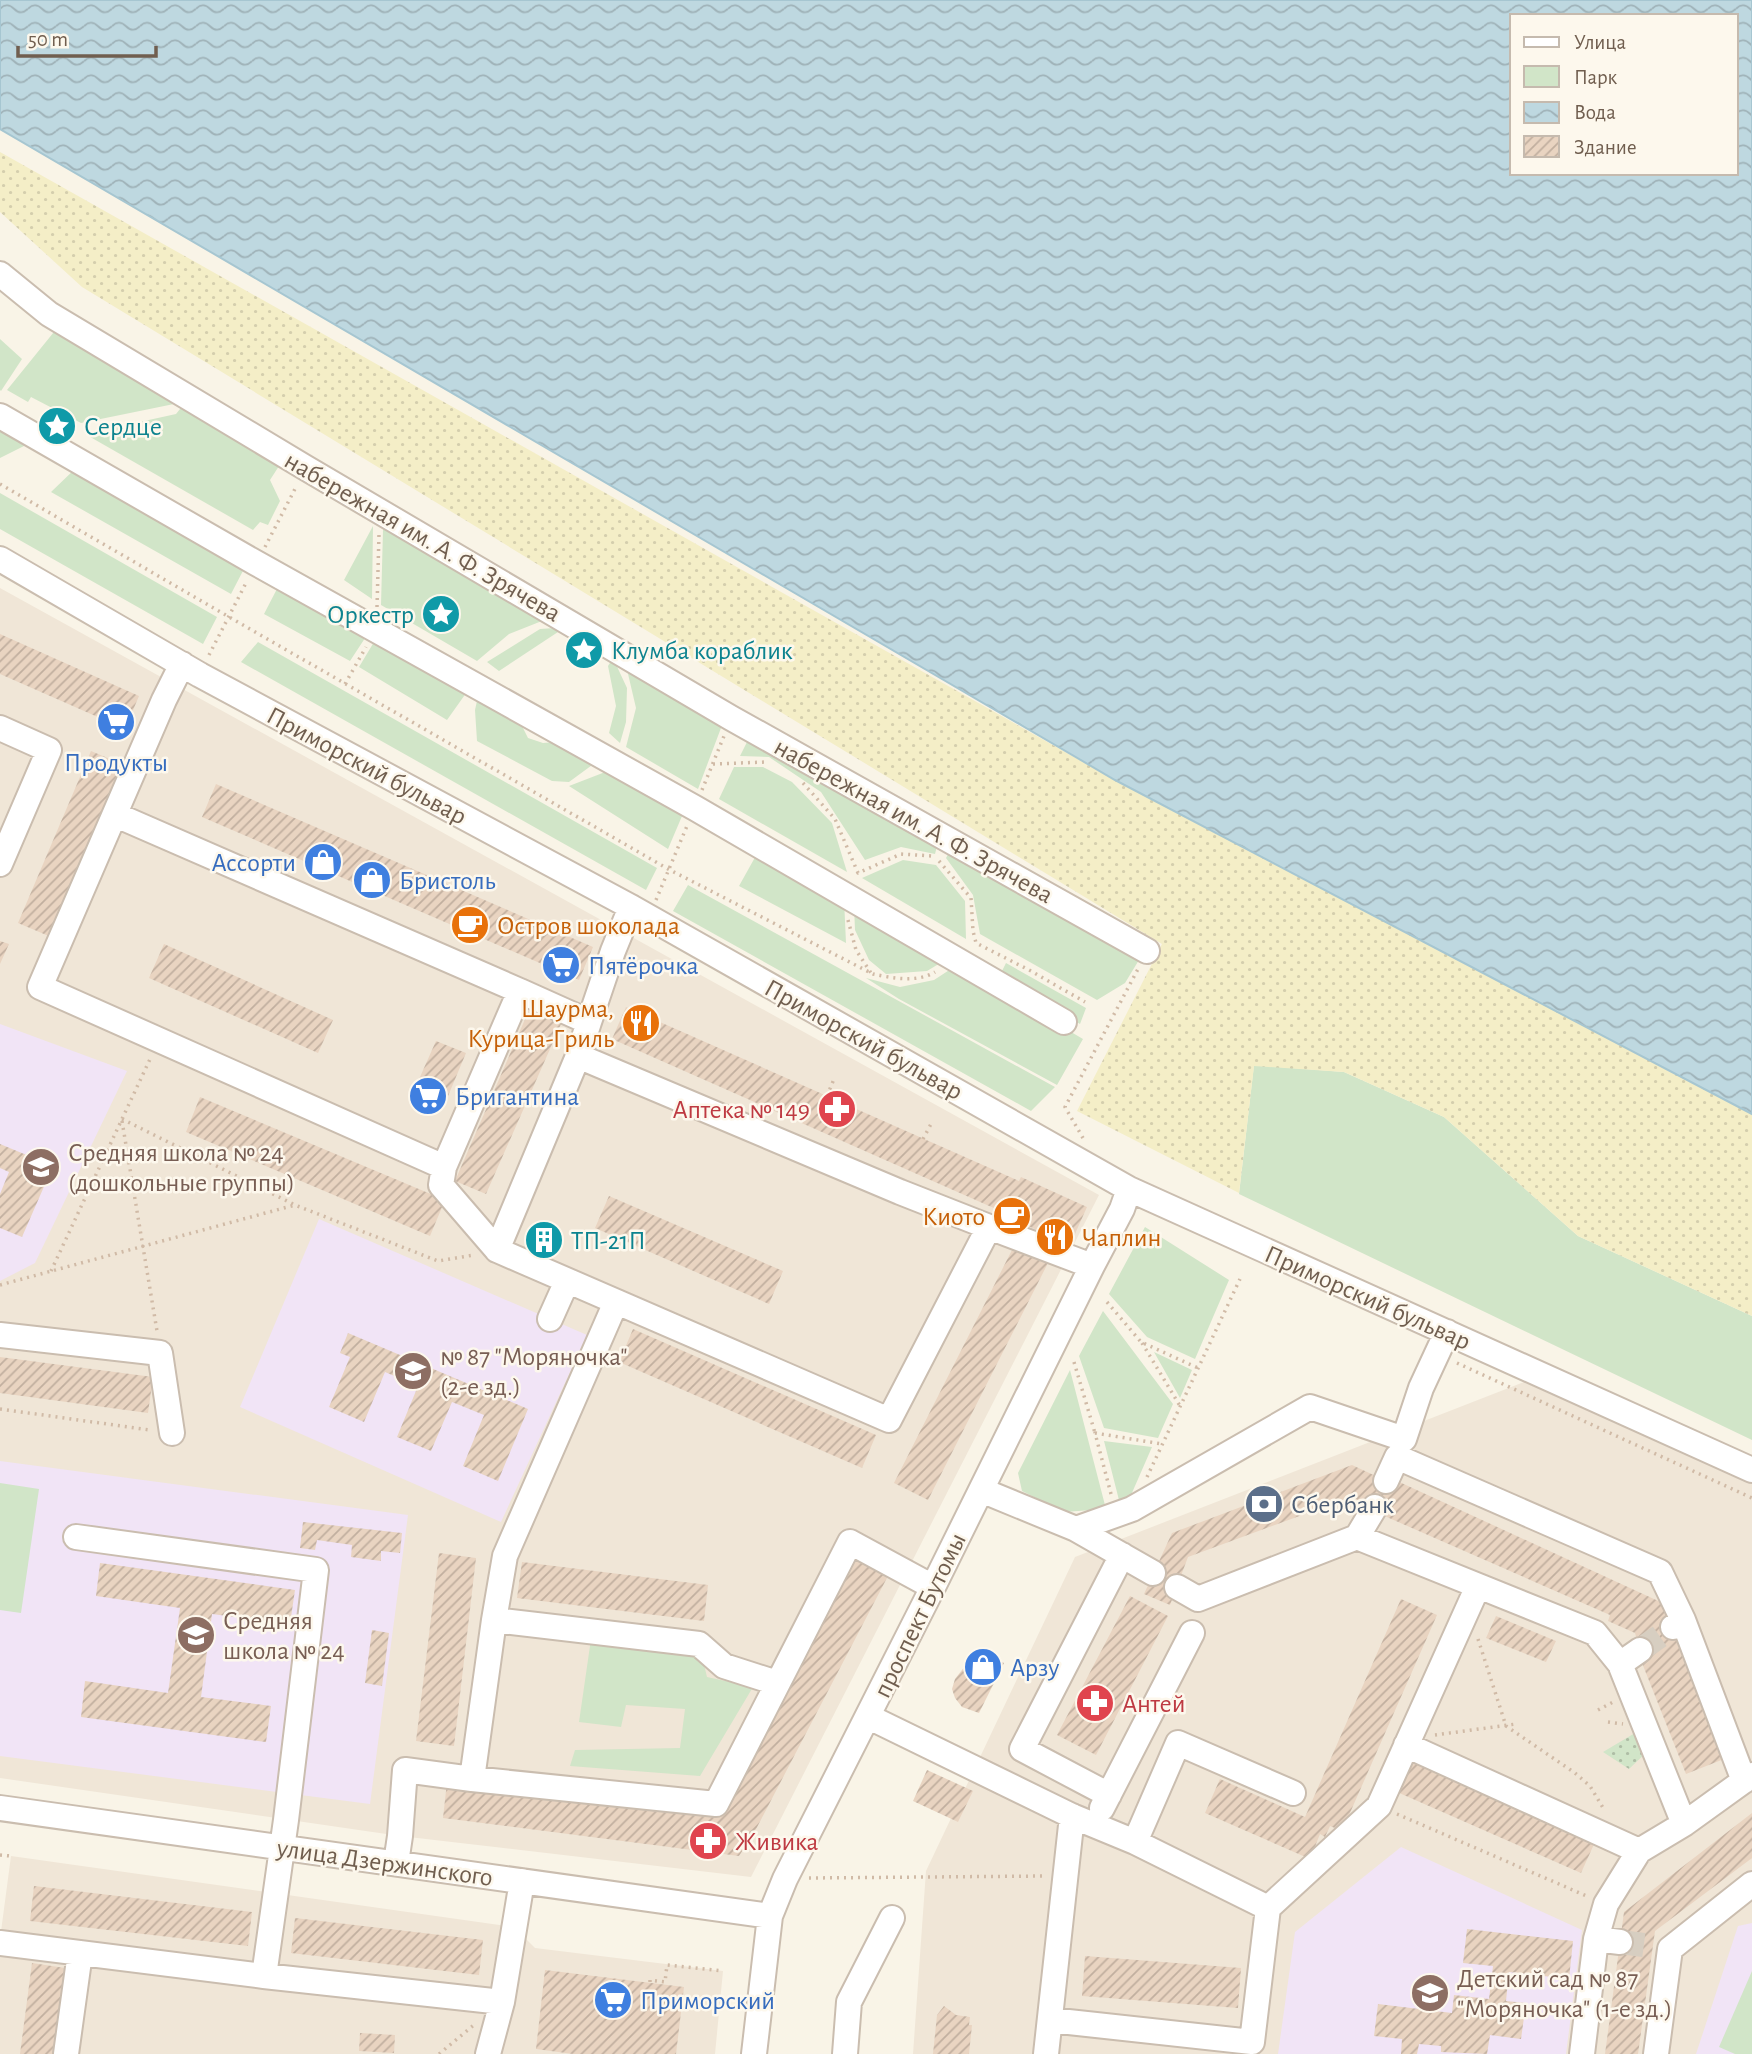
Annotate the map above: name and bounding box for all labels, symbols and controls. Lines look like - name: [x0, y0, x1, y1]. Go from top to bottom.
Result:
- scale bar: [18, 14, 156, 58]
- legend: [1510, 14, 1738, 175]
- text: 50 m: [28, 29, 68, 50]
- text: Улица: [1574, 32, 1627, 53]
- text: Парк: [1574, 67, 1618, 88]
- text: Вода: [1574, 102, 1616, 123]
- text: Здание: [1574, 137, 1637, 158]
- place icon: Сердце: [36, 405, 78, 447]
- place label: Сердце: [84, 414, 162, 440]
- street label: набережная им. А. Ф. Зрячева: [280, 447, 565, 627]
- place icon: Оркестр: [420, 593, 462, 635]
- place label: Оркестр: [327, 602, 414, 628]
- place icon: Клумба кораблик: [563, 629, 605, 671]
- place label: Клумба кораблик: [611, 638, 793, 664]
- supermarket icon: Продукты: [95, 701, 137, 743]
- street label: Приморский бульвар: [262, 702, 471, 830]
- street label: набережная им. А. Ф. Зрячева: [770, 733, 1057, 908]
- place label: Продукты: [64, 750, 168, 776]
- shop icon: Ассорти: [302, 841, 344, 883]
- place label: Ассорти: [211, 850, 296, 876]
- shop icon: Бристоль: [351, 859, 393, 901]
- place label: Бристоль: [399, 868, 495, 894]
- cafe icon: Остров шоколада: [449, 904, 491, 946]
- place label: Остров шоколада: [497, 913, 680, 939]
- supermarket icon: Пятёрочка: [540, 944, 582, 986]
- place label: Пятёрочка: [588, 953, 699, 979]
- street label: Приморский бульвар: [760, 975, 967, 1105]
- place label: Шаурма, Курица-Гриль: [468, 996, 614, 1052]
- restaurant icon: Шаурма, Курица-Гриль: [620, 1002, 662, 1044]
- supermarket icon: Бригантина: [407, 1075, 449, 1117]
- place label: Бригантина: [455, 1084, 579, 1110]
- pharmacy icon: Аптека № 149: [816, 1088, 858, 1130]
- place label: Аптека № 149: [672, 1097, 810, 1123]
- place label: Средняя школа № 24 (дошкольные группы): [68, 1140, 295, 1196]
- school or university icon: Средняя школа № 24 (дошкольные группы): [20, 1146, 62, 1188]
- cafe icon: Киото: [991, 1195, 1033, 1237]
- place label: Киото: [922, 1204, 985, 1230]
- restaurant icon: Чаплин: [1034, 1216, 1076, 1258]
- building icon: ТП-21П: [523, 1219, 565, 1261]
- place label: Чаплин: [1082, 1225, 1161, 1251]
- place label: ТП-21П: [571, 1228, 646, 1254]
- street label: Приморский бульвар: [1261, 1241, 1474, 1355]
- place label: № 87 "Моряночка" (2-е зд.): [440, 1344, 628, 1400]
- school or university icon: № 87 "Моряночка" (2-е зд.): [392, 1350, 434, 1392]
- bank icon: Сбербанк: [1243, 1483, 1285, 1525]
- place label: Сбербанк: [1291, 1492, 1394, 1518]
- street label: проспект Бутомы: [869, 1529, 971, 1702]
- place label: Средняя школа № 24: [223, 1608, 345, 1664]
- school or university icon: Средняя школа № 24: [175, 1614, 217, 1656]
- shop icon: Арзу: [962, 1646, 1004, 1688]
- place label: Арзу: [1010, 1655, 1059, 1681]
- pharmacy icon: Антей: [1074, 1682, 1116, 1724]
- place label: Антей: [1122, 1691, 1185, 1717]
- pharmacy icon: Живика: [687, 1820, 729, 1862]
- place label: Живика: [735, 1829, 818, 1855]
- street label: улица Дзержинского: [274, 1835, 494, 1891]
- place label: Детский сад № 87 "Моряночка" (1-е зд.): [1457, 1966, 1673, 2022]
- school or university icon: Детский сад № 87 "Моряночка" (1-е зд.): [1409, 1972, 1451, 2014]
- supermarket icon: Приморский: [592, 1979, 634, 2021]
- place label: Приморский: [640, 1988, 775, 2014]

